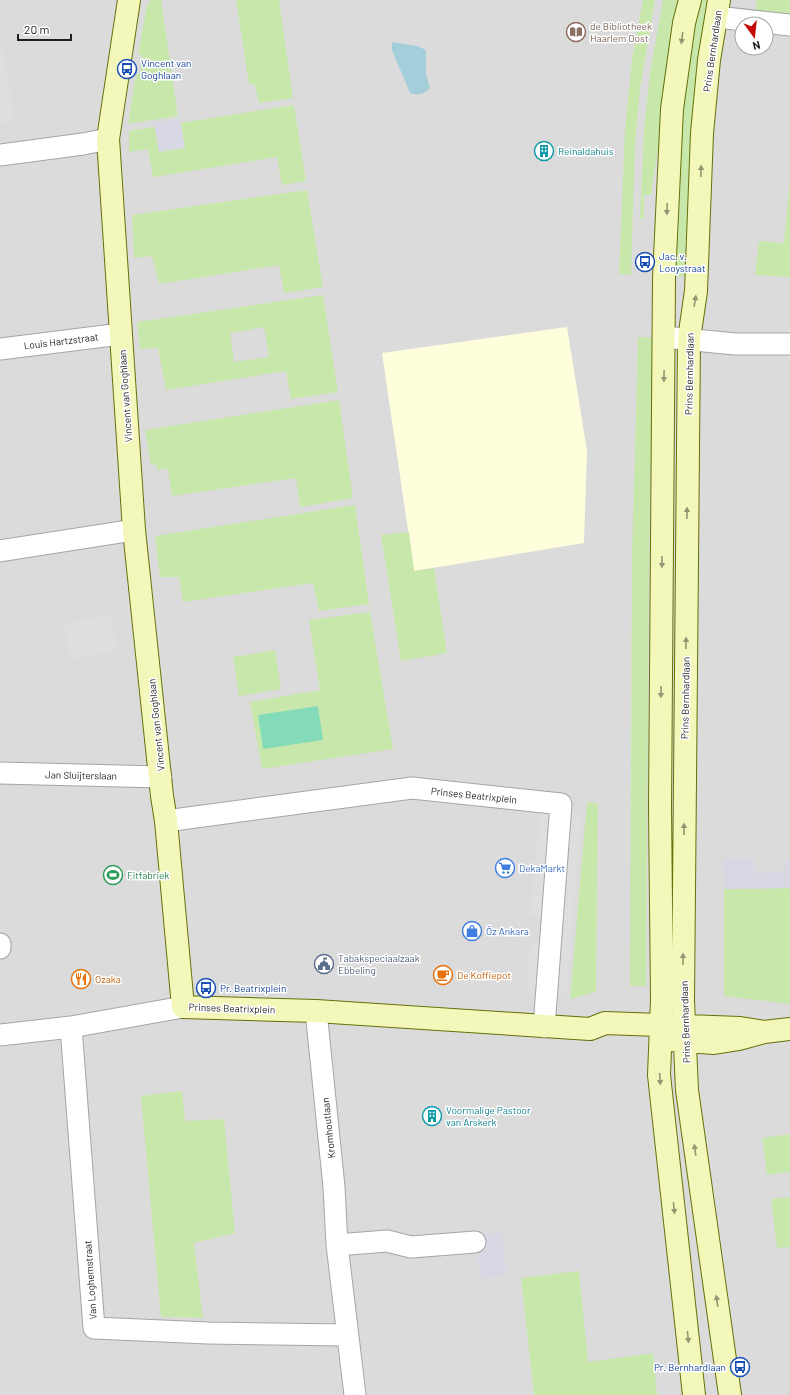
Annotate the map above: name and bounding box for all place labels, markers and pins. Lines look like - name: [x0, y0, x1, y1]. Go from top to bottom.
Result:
- place label: de Bibliotheek Haarlem Oost: [590, 20, 652, 44]
- library icon: de Bibliotheek Haarlem Oost: [565, 21, 587, 43]
- place label: Vincent van Goghlaan: [141, 57, 191, 81]
- bus stop icon: Vincent van Goghlaan: [116, 58, 138, 80]
- building icon: Reinaldahuis: [533, 140, 555, 162]
- place label: Reinaldahuis: [558, 145, 614, 157]
- place label: Jac. v. Looystraat: [659, 250, 706, 274]
- bus stop icon: Jac. v. Looystraat: [634, 251, 656, 273]
- supermarket icon: DekaMarkt: [494, 857, 516, 879]
- place label: DekaMarkt: [519, 862, 565, 874]
- sports icon: Fitfabriek: [102, 864, 124, 886]
- place label: Fitfabriek: [127, 869, 169, 881]
- shop icon: Öz Ankara: [461, 920, 483, 942]
- place label: Öz Ankara: [486, 925, 529, 937]
- place label: Tabakspeciaalzaak Ebbeling: [338, 952, 420, 976]
- public building icon: Tabakspeciaalzaak Ebbeling: [313, 953, 335, 975]
- cafe icon: De Koffiepot: [432, 964, 454, 986]
- restaurant icon: Ozaka: [70, 968, 92, 990]
- place label: De Koffiepot: [457, 969, 511, 981]
- place label: Ozaka: [95, 973, 121, 985]
- bus stop icon: Pr. Beatrixplein: [195, 977, 217, 999]
- place label: Pr. Beatrixplein: [220, 982, 286, 994]
- place label: Voormalige Pastoor van Arskerk: [446, 1104, 531, 1128]
- building icon: Voormalige Pastoor van Arskerk: [421, 1105, 443, 1127]
- bus stop icon: Pr. Bernhardlaan: [729, 1356, 751, 1378]
- place label: Pr. Bernhardlaan: [654, 1361, 726, 1373]

